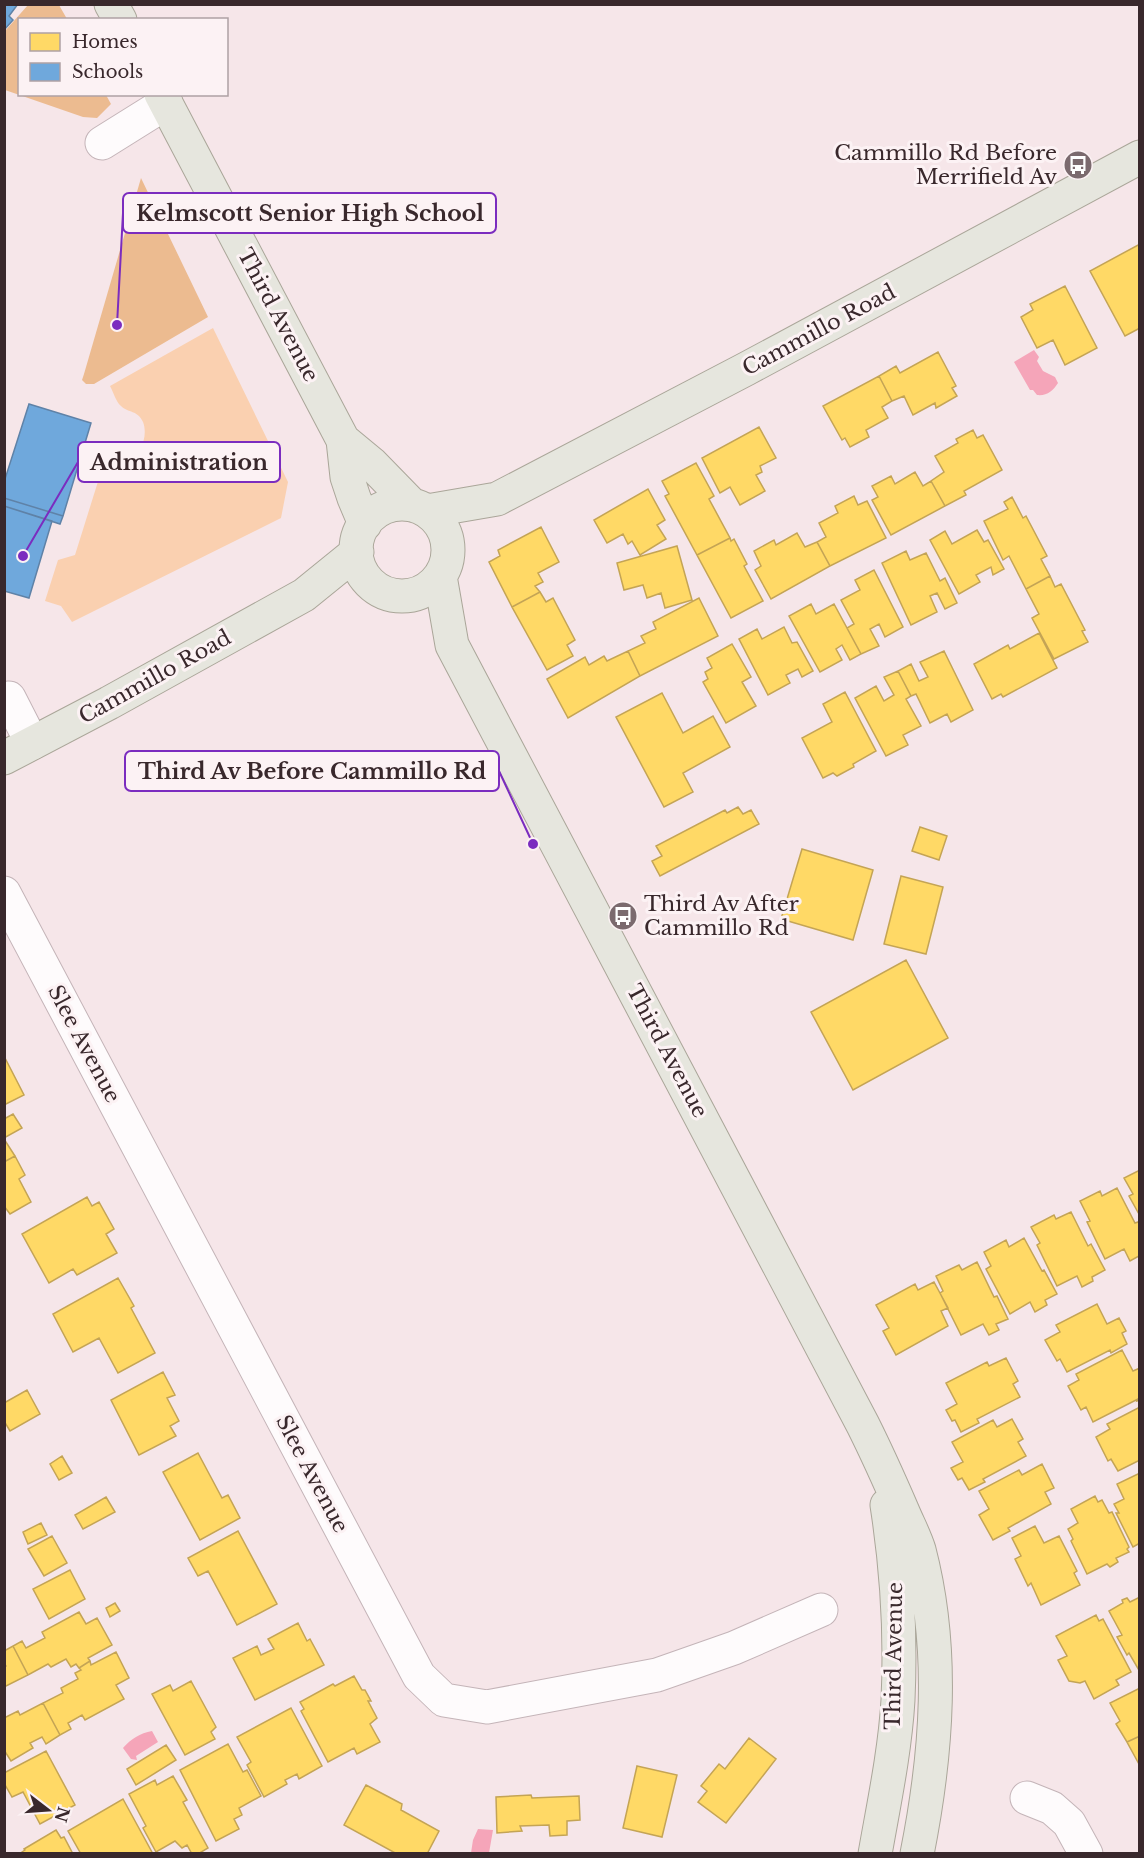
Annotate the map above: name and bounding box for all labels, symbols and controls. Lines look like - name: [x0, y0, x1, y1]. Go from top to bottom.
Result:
- legend: [18, 18, 228, 96]
- text: Homes: [72, 31, 138, 53]
- text: Schools: [72, 61, 143, 83]
- place label: Cammillo Rd Before Merrifield Av: [834, 140, 1057, 190]
- bus stop icon: Cammillo Rd Before Merrifield Av: [1062, 149, 1094, 181]
- callout: Kelmscott Senior High School: [123, 193, 496, 233]
- text: Kelmscott Senior High School: [136, 200, 484, 227]
- street label: Third Avenue: [232, 244, 324, 386]
- street label: Cammillo Road: [738, 279, 900, 381]
- callout: Administration: [78, 442, 280, 482]
- text: Administration: [89, 449, 268, 476]
- street label: Cammillo Road: [74, 624, 236, 730]
- callout: Third Av Before Cammillo Rd: [125, 751, 499, 791]
- text: Third Av Before Cammillo Rd: [138, 758, 486, 785]
- place label: Third Av After Cammillo Rd: [644, 891, 799, 941]
- bus stop icon: Third Av After Cammillo Rd: [607, 900, 639, 932]
- street label: Third Avenue: [621, 980, 713, 1122]
- street label: Slee Avenue: [42, 981, 126, 1107]
- street label: Slee Avenue: [270, 1411, 354, 1537]
- street label: Third Avenue: [880, 1582, 908, 1730]
- north arrow: [18, 1780, 78, 1840]
- text: N: [51, 1804, 74, 1825]

